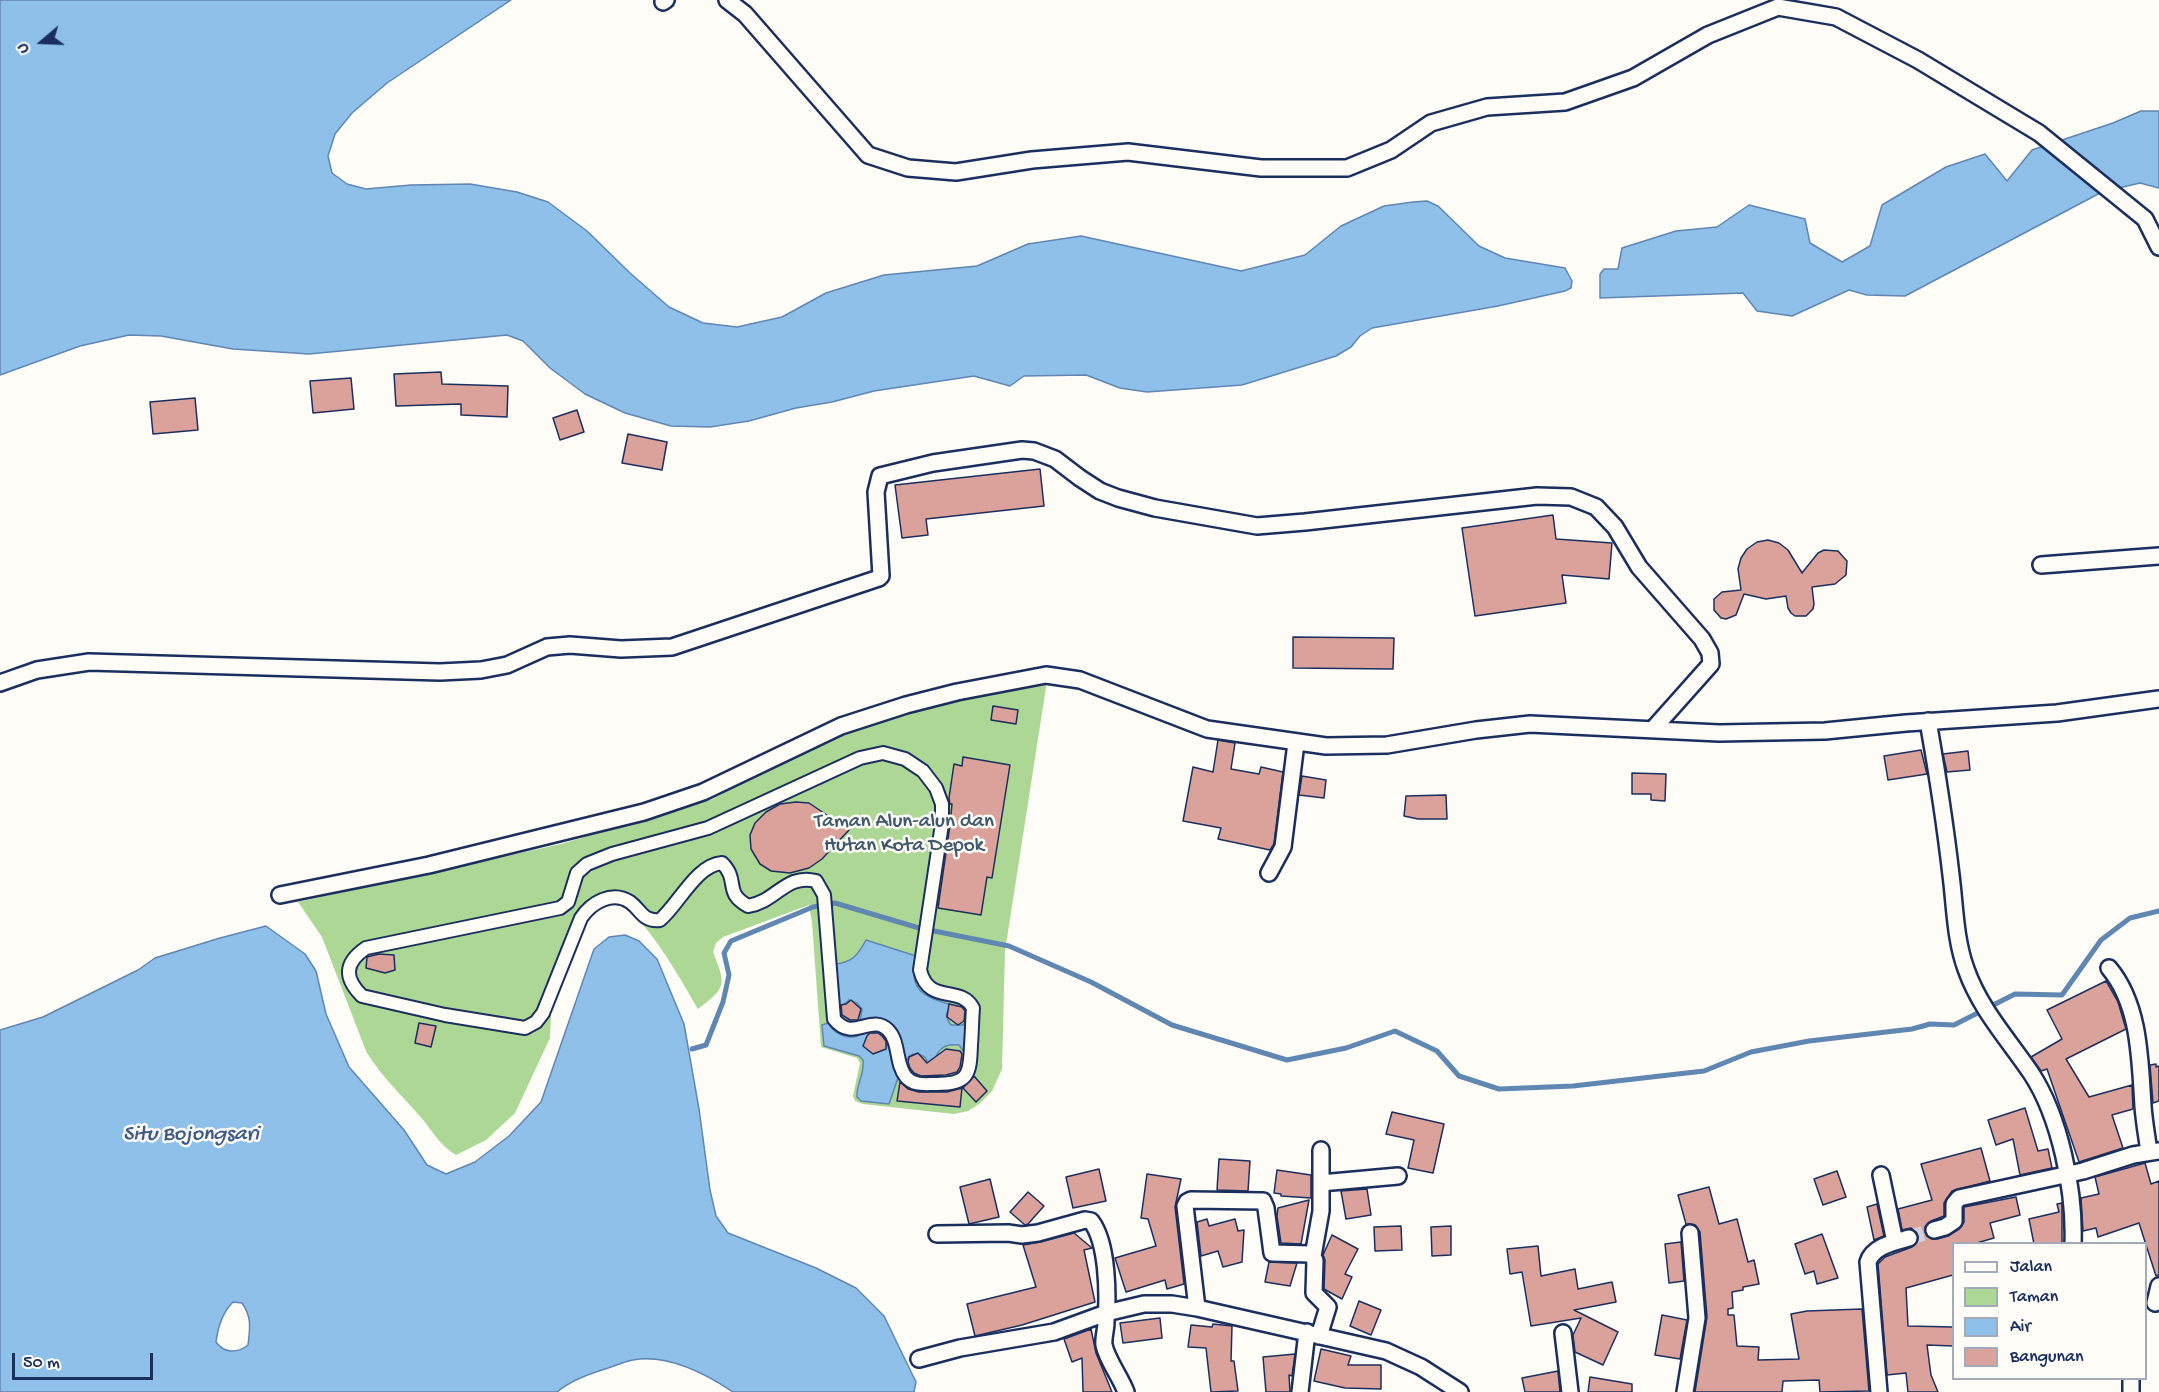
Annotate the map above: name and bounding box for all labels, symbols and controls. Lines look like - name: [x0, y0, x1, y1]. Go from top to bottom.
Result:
- north arrow: [12, 12, 72, 72]
- text: U: [14, 41, 35, 55]
- park label: Taman Alun-alun dan Hutan Kota Depok: [814, 810, 994, 860]
- water label: Situ Bojongsari: [123, 1123, 259, 1149]
- legend: [1952, 1242, 2147, 1380]
- text: Jalan: [2010, 1257, 2052, 1278]
- text: Taman: [2010, 1287, 2058, 1308]
- text: Air: [2010, 1317, 2031, 1338]
- scale bar: [15, 1341, 156, 1379]
- text: Bangunan: [2010, 1347, 2084, 1368]
- text: 50 m: [23, 1353, 60, 1374]

